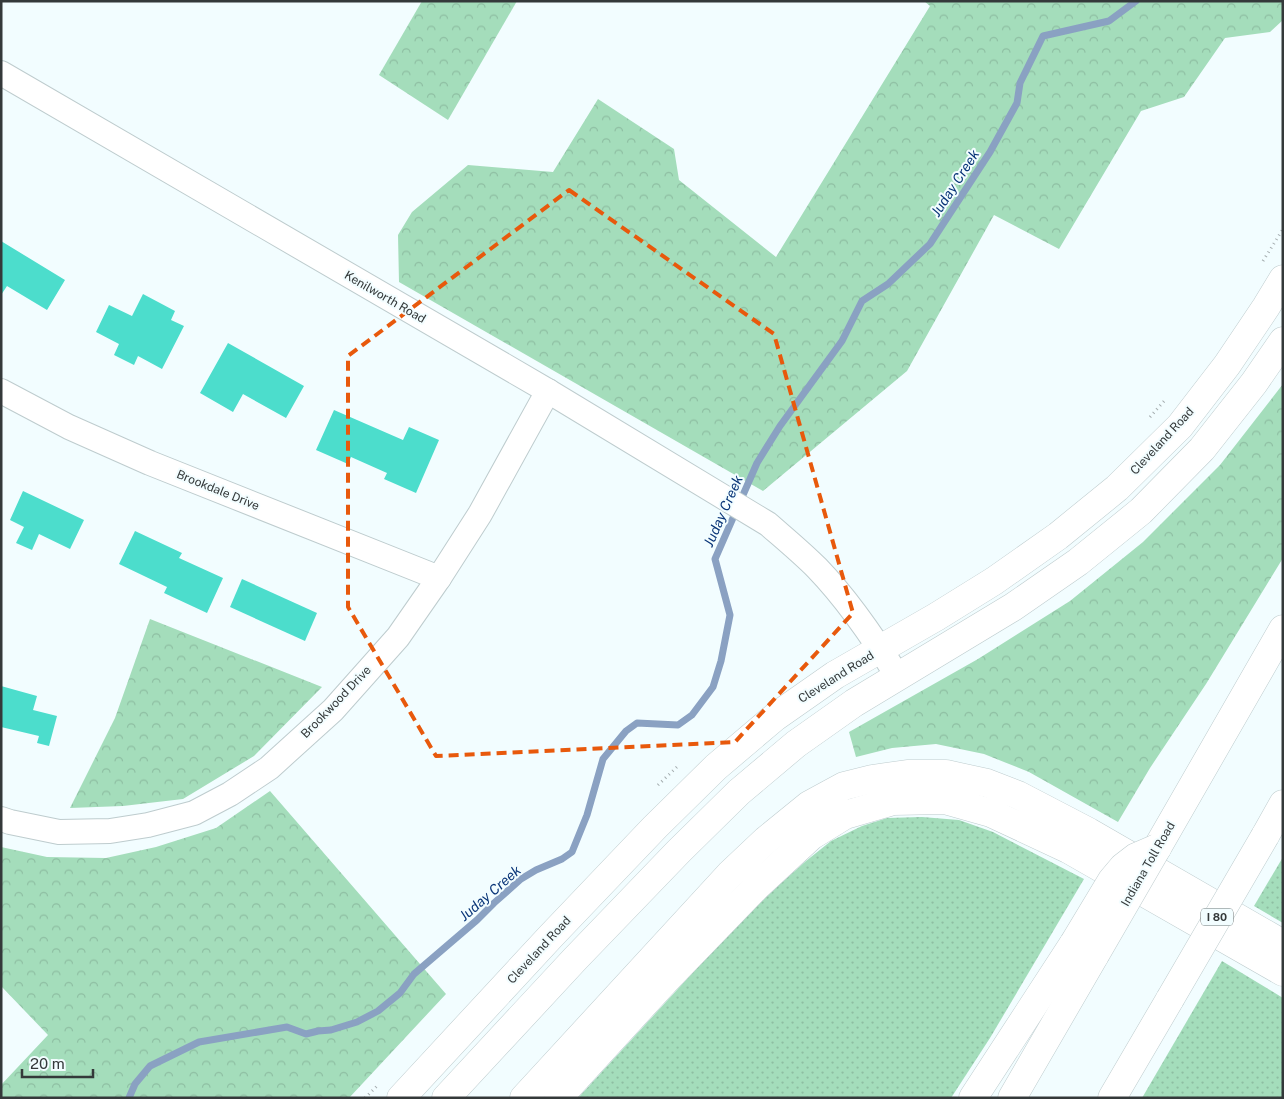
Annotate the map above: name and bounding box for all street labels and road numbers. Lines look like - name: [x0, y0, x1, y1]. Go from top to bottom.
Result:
- street label: Kenilworth Road: [342, 268, 428, 326]
- street label: Cleveland Road: [1127, 405, 1197, 477]
- street label: Brookdale Drive: [175, 467, 262, 513]
- street label: Cleveland Road: [796, 648, 876, 706]
- street label: Brookwood Drive: [298, 663, 374, 741]
- street label: Indiana Toll Road: [1118, 819, 1178, 909]
- road number: I 80: [1201, 909, 1233, 926]
- street label: Cleveland Road: [504, 914, 574, 986]

